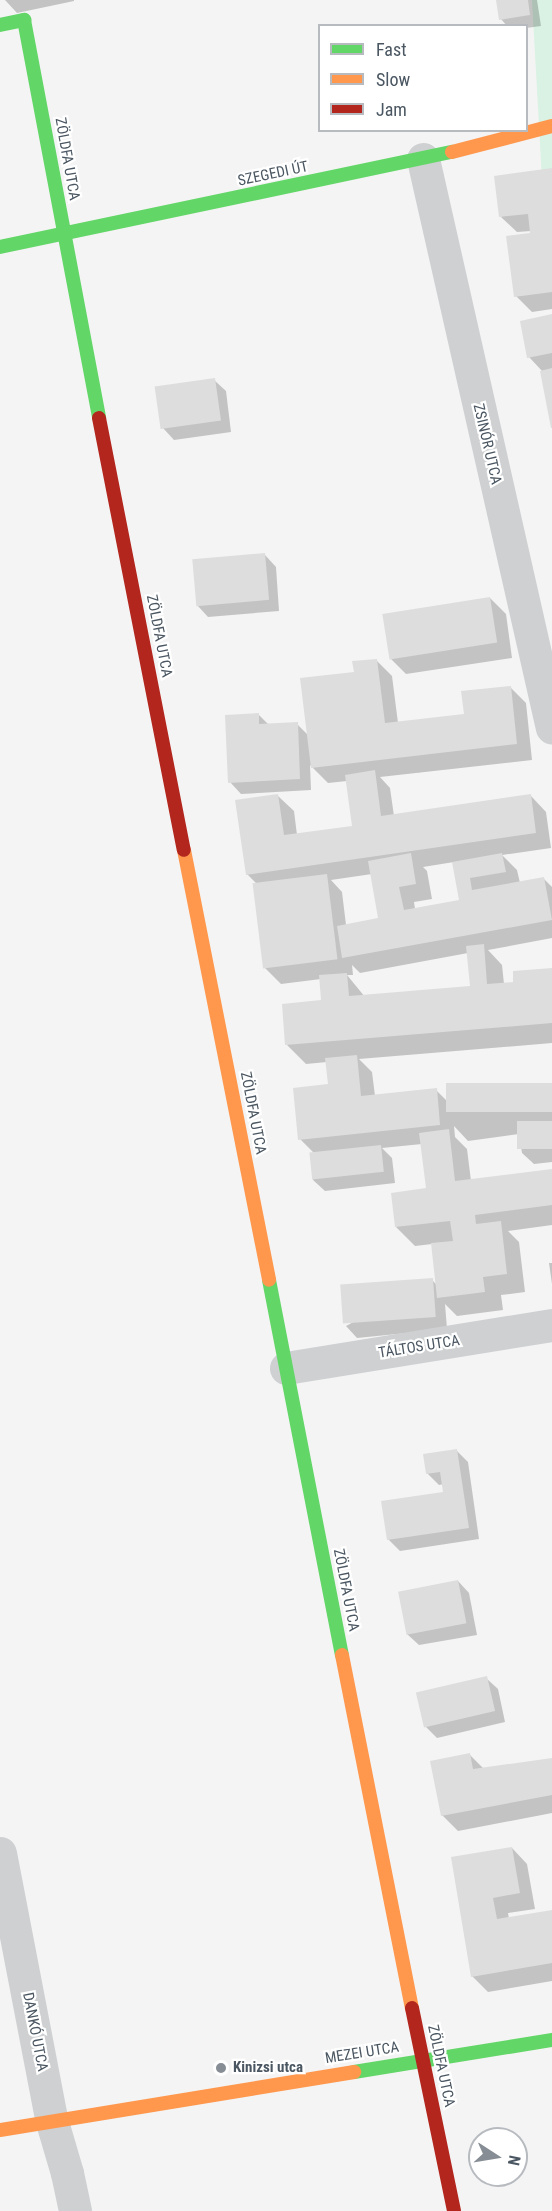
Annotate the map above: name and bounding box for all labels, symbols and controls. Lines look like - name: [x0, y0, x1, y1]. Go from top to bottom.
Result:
- legend: [318, 24, 528, 132]
- text: Fast: [376, 39, 407, 60]
- text: Slow: [376, 69, 410, 90]
- text: Jam: [376, 99, 407, 120]
- street label: ZÖLDFA UTCA: [51, 116, 83, 202]
- street label: SZEGEDI ÚT: [236, 158, 310, 190]
- street label: ZSINÓR UTCA: [469, 402, 505, 486]
- street label: ZÖLDFA UTCA: [142, 593, 176, 679]
- street label: ZÖLDFA UTCA: [236, 1070, 270, 1156]
- street label: TÁLTOS UTCA: [377, 1332, 461, 1362]
- street label: ZÖLDFA UTCA: [329, 1547, 363, 1633]
- street label: DANKÓ UTCA: [19, 1991, 51, 2073]
- street label: ZÖLDFA UTCA: [424, 2023, 458, 2109]
- street label: MEZEI UTCA: [324, 2038, 400, 2068]
- place label: Kinizsi utca: [233, 2059, 303, 2077]
- marker: Kinizsi utca: [214, 2061, 228, 2075]
- north arrow: [468, 2127, 528, 2187]
- text: N: [504, 2154, 524, 2167]

